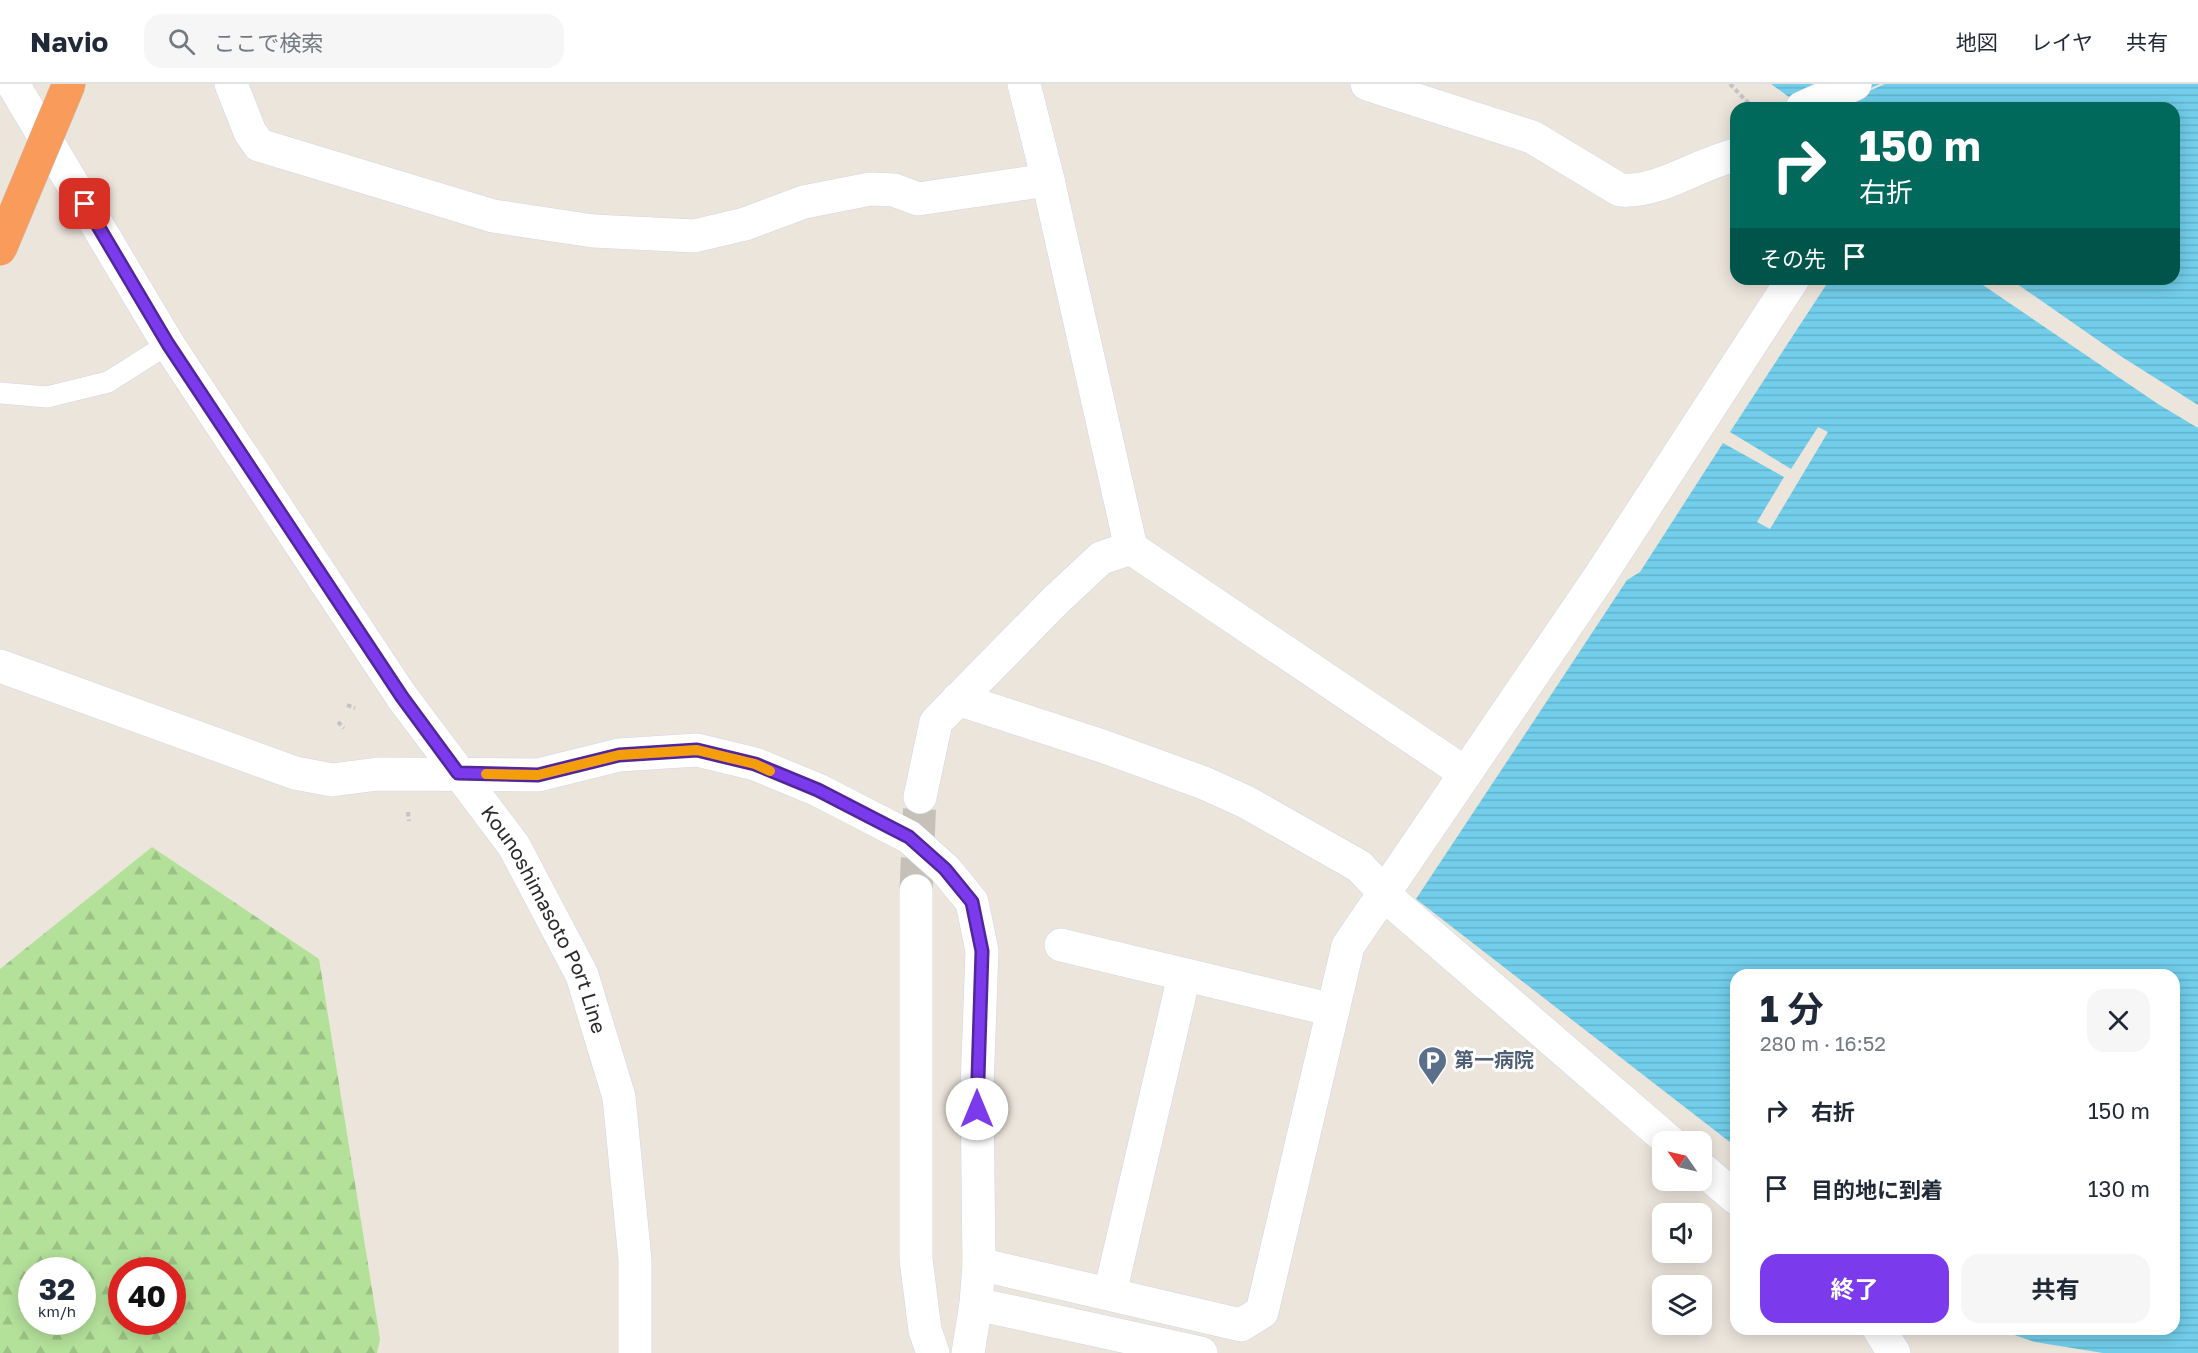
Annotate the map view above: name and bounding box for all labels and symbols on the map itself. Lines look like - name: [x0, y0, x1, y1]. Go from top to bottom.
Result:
- pin: [59, 178, 110, 229]
- street label: Kounoshimasoto Port Line: [477, 800, 612, 1036]
- parking icon: 第一病院: [1417, 1044, 1449, 1086]
- place label: 第一病院: [1454, 1047, 1534, 1071]
- position arrow: [945, 1077, 1009, 1141]
- north arrow: [1652, 1131, 1712, 1191]
- speed limit sign: 40: [108, 1257, 186, 1335]

